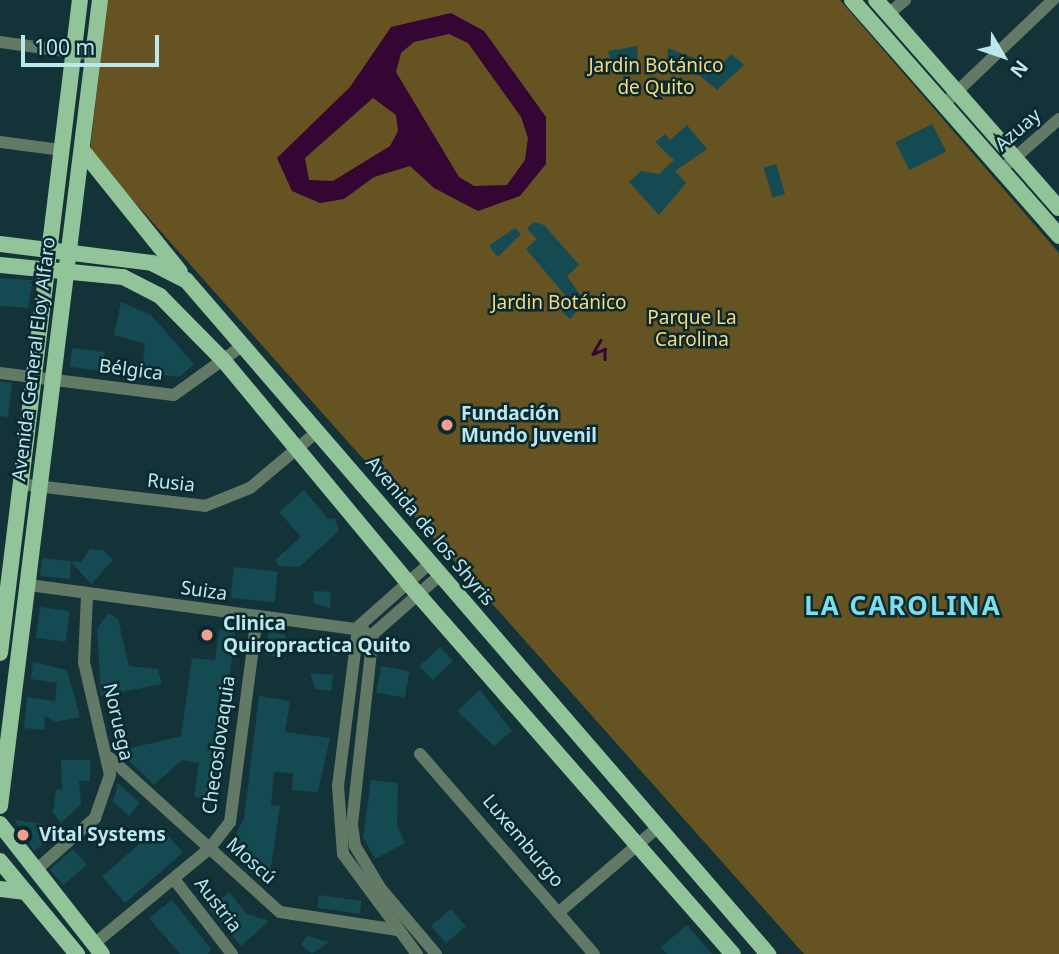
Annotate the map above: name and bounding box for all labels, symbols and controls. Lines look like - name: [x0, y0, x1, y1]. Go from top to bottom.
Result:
- scale bar: [24, 21, 163, 65]
- north arrow: [968, 21, 1038, 91]
- text: 100 m: [34, 33, 95, 61]
- park label: Jardin Botánico de Quito: [588, 55, 724, 99]
- text: N: [1004, 55, 1034, 83]
- street label: Azuay: [990, 104, 1046, 156]
- street label: Avenida General Eloy Alfaro: [8, 236, 60, 482]
- park label: Jardin Botánico: [491, 292, 627, 314]
- park label: Parque La Carolina: [647, 307, 737, 351]
- street label: Bélgica: [98, 355, 164, 385]
- place label: Fundación Mundo Juvenil: [461, 403, 597, 447]
- marker: Fundación Mundo Juvenil: [439, 417, 455, 433]
- street label: Avenida de los Shyris: [361, 452, 499, 610]
- street label: Rusia: [146, 469, 196, 497]
- street label: Suiza: [179, 576, 229, 606]
- district label: LA CAROLINA: [806, 590, 1000, 622]
- place label: Clinica Quiropractica Quito: [223, 613, 411, 657]
- marker: Clinica Quiropractica Quito: [197, 625, 217, 645]
- street label: Checoslovaquia: [198, 674, 240, 816]
- street label: Noruega: [98, 681, 138, 763]
- street label: Luxemburgo: [478, 790, 568, 892]
- place label: Vital Systems: [39, 824, 166, 846]
- marker: Vital Systems: [13, 825, 33, 845]
- street label: Moscú: [222, 833, 280, 889]
- street label: Austria: [190, 873, 246, 937]

